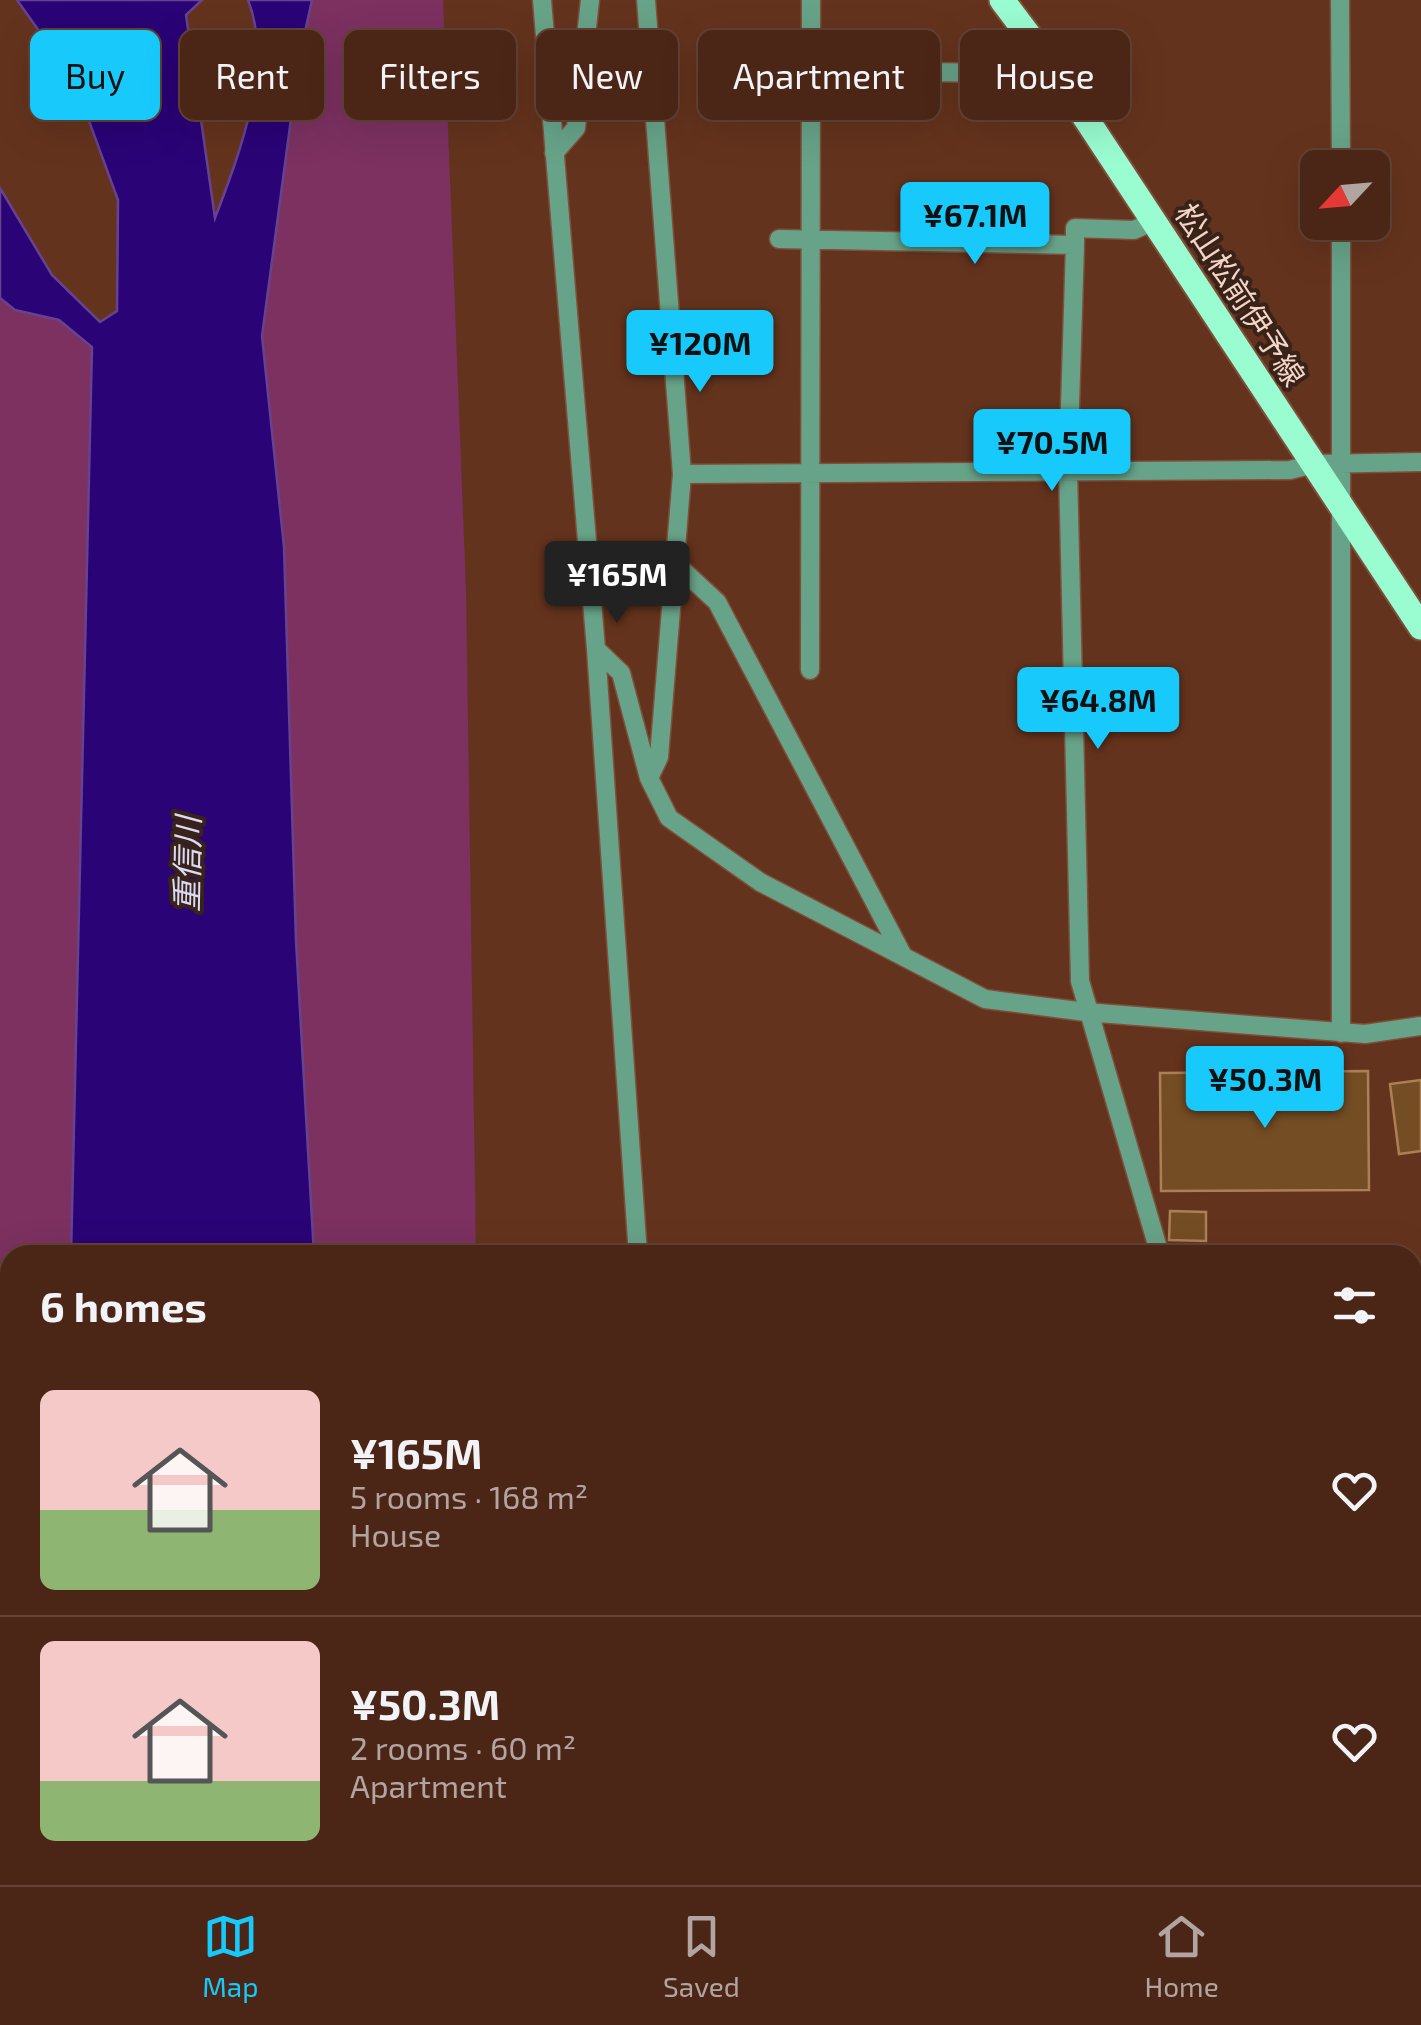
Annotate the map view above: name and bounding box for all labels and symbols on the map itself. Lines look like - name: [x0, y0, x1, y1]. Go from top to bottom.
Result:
- north arrow: [1300, 150, 1390, 240]
- pin: ¥67.1M: [894, 182, 1056, 267]
- street label: 松山松前伊予線: [1169, 196, 1313, 392]
- pin: ¥120M: [630, 310, 770, 395]
- pin: ¥70.5M: [971, 409, 1133, 494]
- pin: ¥165M: [547, 541, 687, 626]
- pin: ¥64.8M: [1017, 667, 1179, 752]
- water label: 重信川: [166, 813, 206, 912]
- pin: ¥50.3M: [1184, 1046, 1346, 1131]

